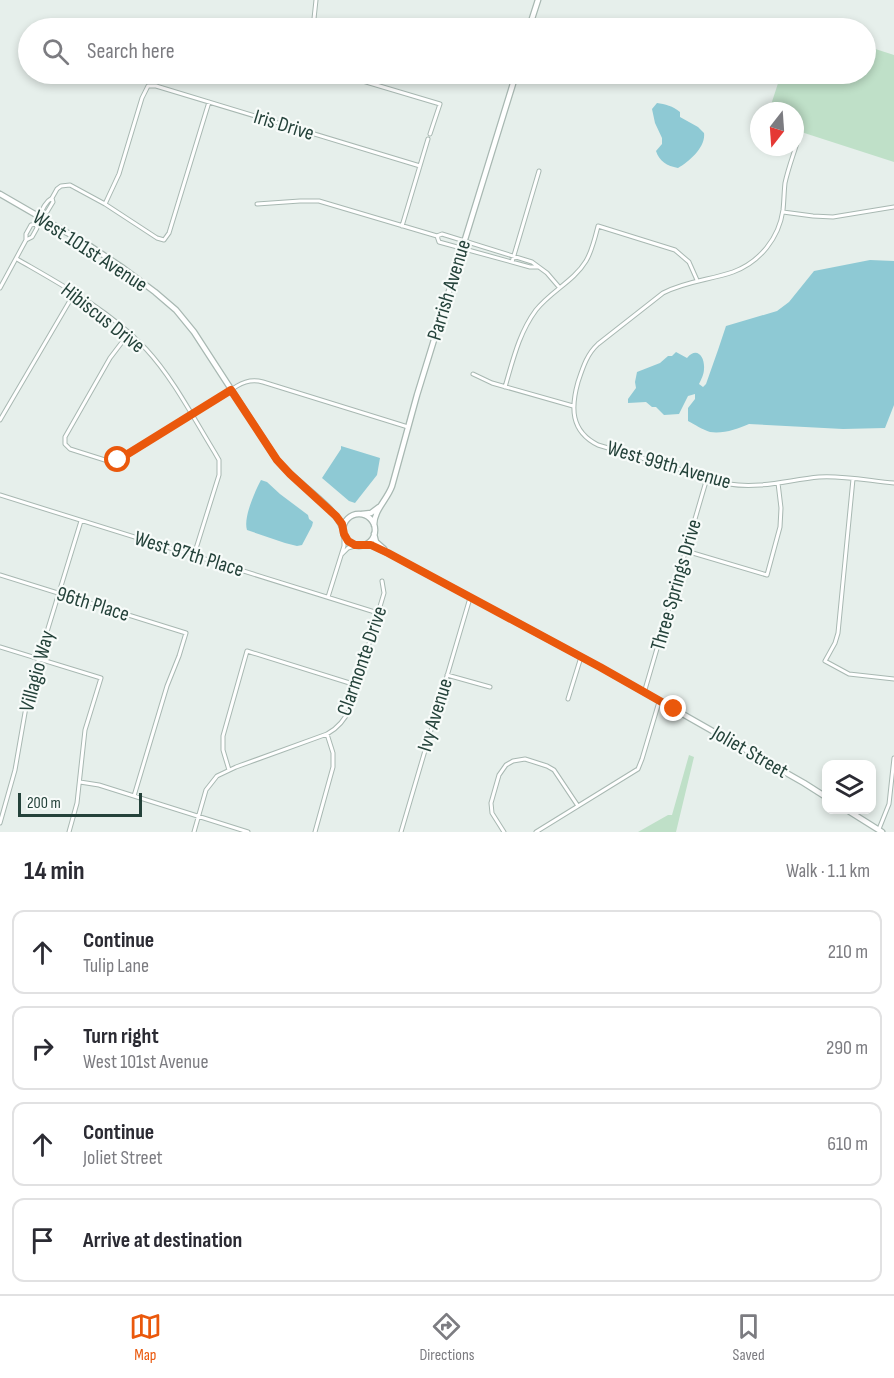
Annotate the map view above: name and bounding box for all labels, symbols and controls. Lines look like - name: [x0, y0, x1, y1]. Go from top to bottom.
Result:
- search box: [18, 18, 876, 84]
- icon: search: [39, 35, 72, 68]
- text: Search here: [87, 38, 174, 65]
- north arrow: [750, 102, 804, 156]
- street label: Iris Drive: [251, 104, 317, 146]
- street label: West 101st Avenue: [28, 205, 152, 297]
- street label: Parrish Avenue: [422, 237, 476, 343]
- street label: Hibiscus Drive: [56, 278, 150, 358]
- street label: West 99th Avenue: [604, 435, 734, 495]
- route start: [104, 446, 130, 472]
- street label: Three Springs Drive: [645, 516, 707, 654]
- street label: West 97th Place: [131, 525, 247, 583]
- street label: 96th Place: [54, 581, 132, 627]
- street label: Clarmonte Drive: [332, 603, 392, 719]
- street label: Villagio Way: [14, 628, 60, 714]
- street label: Ivy Avenue: [412, 675, 458, 755]
- route end: [660, 695, 686, 721]
- street label: Joliet Street: [707, 720, 793, 784]
- map controls: [822, 760, 876, 814]
- button: layers: [822, 760, 876, 814]
- scale bar: [18, 790, 142, 818]
- text: 200 m: [27, 794, 61, 813]
- text: 14 min: [24, 856, 85, 887]
- text: Walk · 1.1 km: [786, 859, 870, 883]
- text: Continue: [83, 927, 154, 954]
- icon: ahead: [26, 936, 59, 969]
- text: 210 m: [828, 940, 868, 964]
- text: Tulip Lane: [83, 954, 149, 978]
- text: Turn right: [83, 1023, 159, 1050]
- icon: right: [26, 1032, 59, 1065]
- text: 290 m: [826, 1036, 868, 1060]
- text: West 101st Avenue: [83, 1050, 208, 1074]
- text: Continue: [83, 1119, 154, 1146]
- icon: ahead: [26, 1128, 59, 1161]
- text: 610 m: [827, 1132, 868, 1156]
- text: Joliet Street: [83, 1146, 163, 1170]
- icon: arrive: [26, 1224, 59, 1257]
- text: Arrive at destination: [83, 1227, 242, 1254]
- tab: Map: [129, 1310, 162, 1365]
- tab: Directions: [419, 1310, 475, 1365]
- tab: Saved: [732, 1310, 765, 1365]

